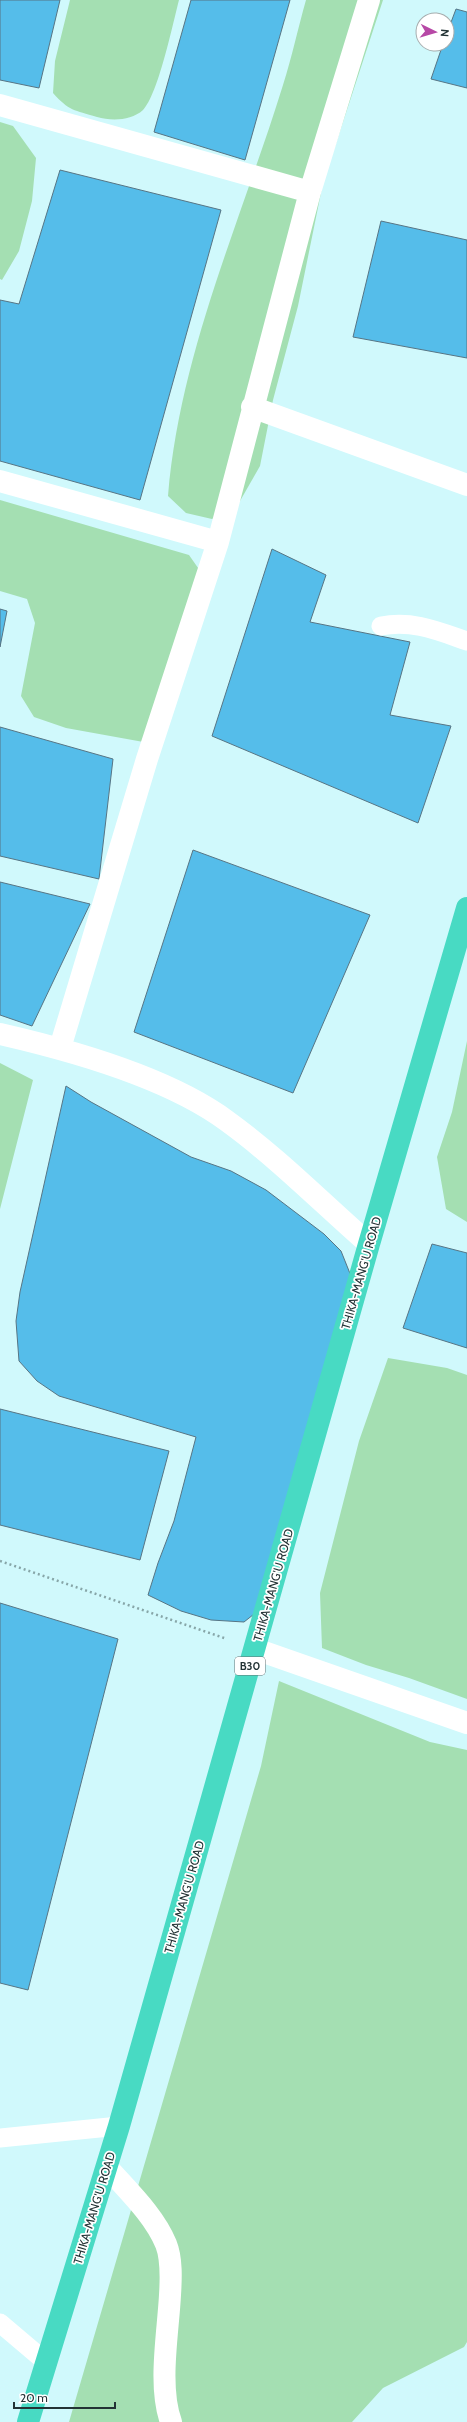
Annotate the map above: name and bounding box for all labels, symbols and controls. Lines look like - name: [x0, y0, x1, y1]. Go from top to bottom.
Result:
- north arrow: [415, 12, 455, 52]
- text: N: [438, 28, 452, 37]
- street label: THIKA-MANG'U ROAD: [338, 1215, 384, 1331]
- street label: THIKA-MANG'U ROAD: [250, 1527, 296, 1643]
- road number: B30: [235, 1657, 265, 1675]
- street label: THIKA-MANG'U ROAD: [161, 1839, 207, 1955]
- street label: THIKA-MANG'U ROAD: [70, 2150, 118, 2266]
- scale bar: [14, 2384, 115, 2410]
- text: 20 m: [20, 2390, 48, 2405]

